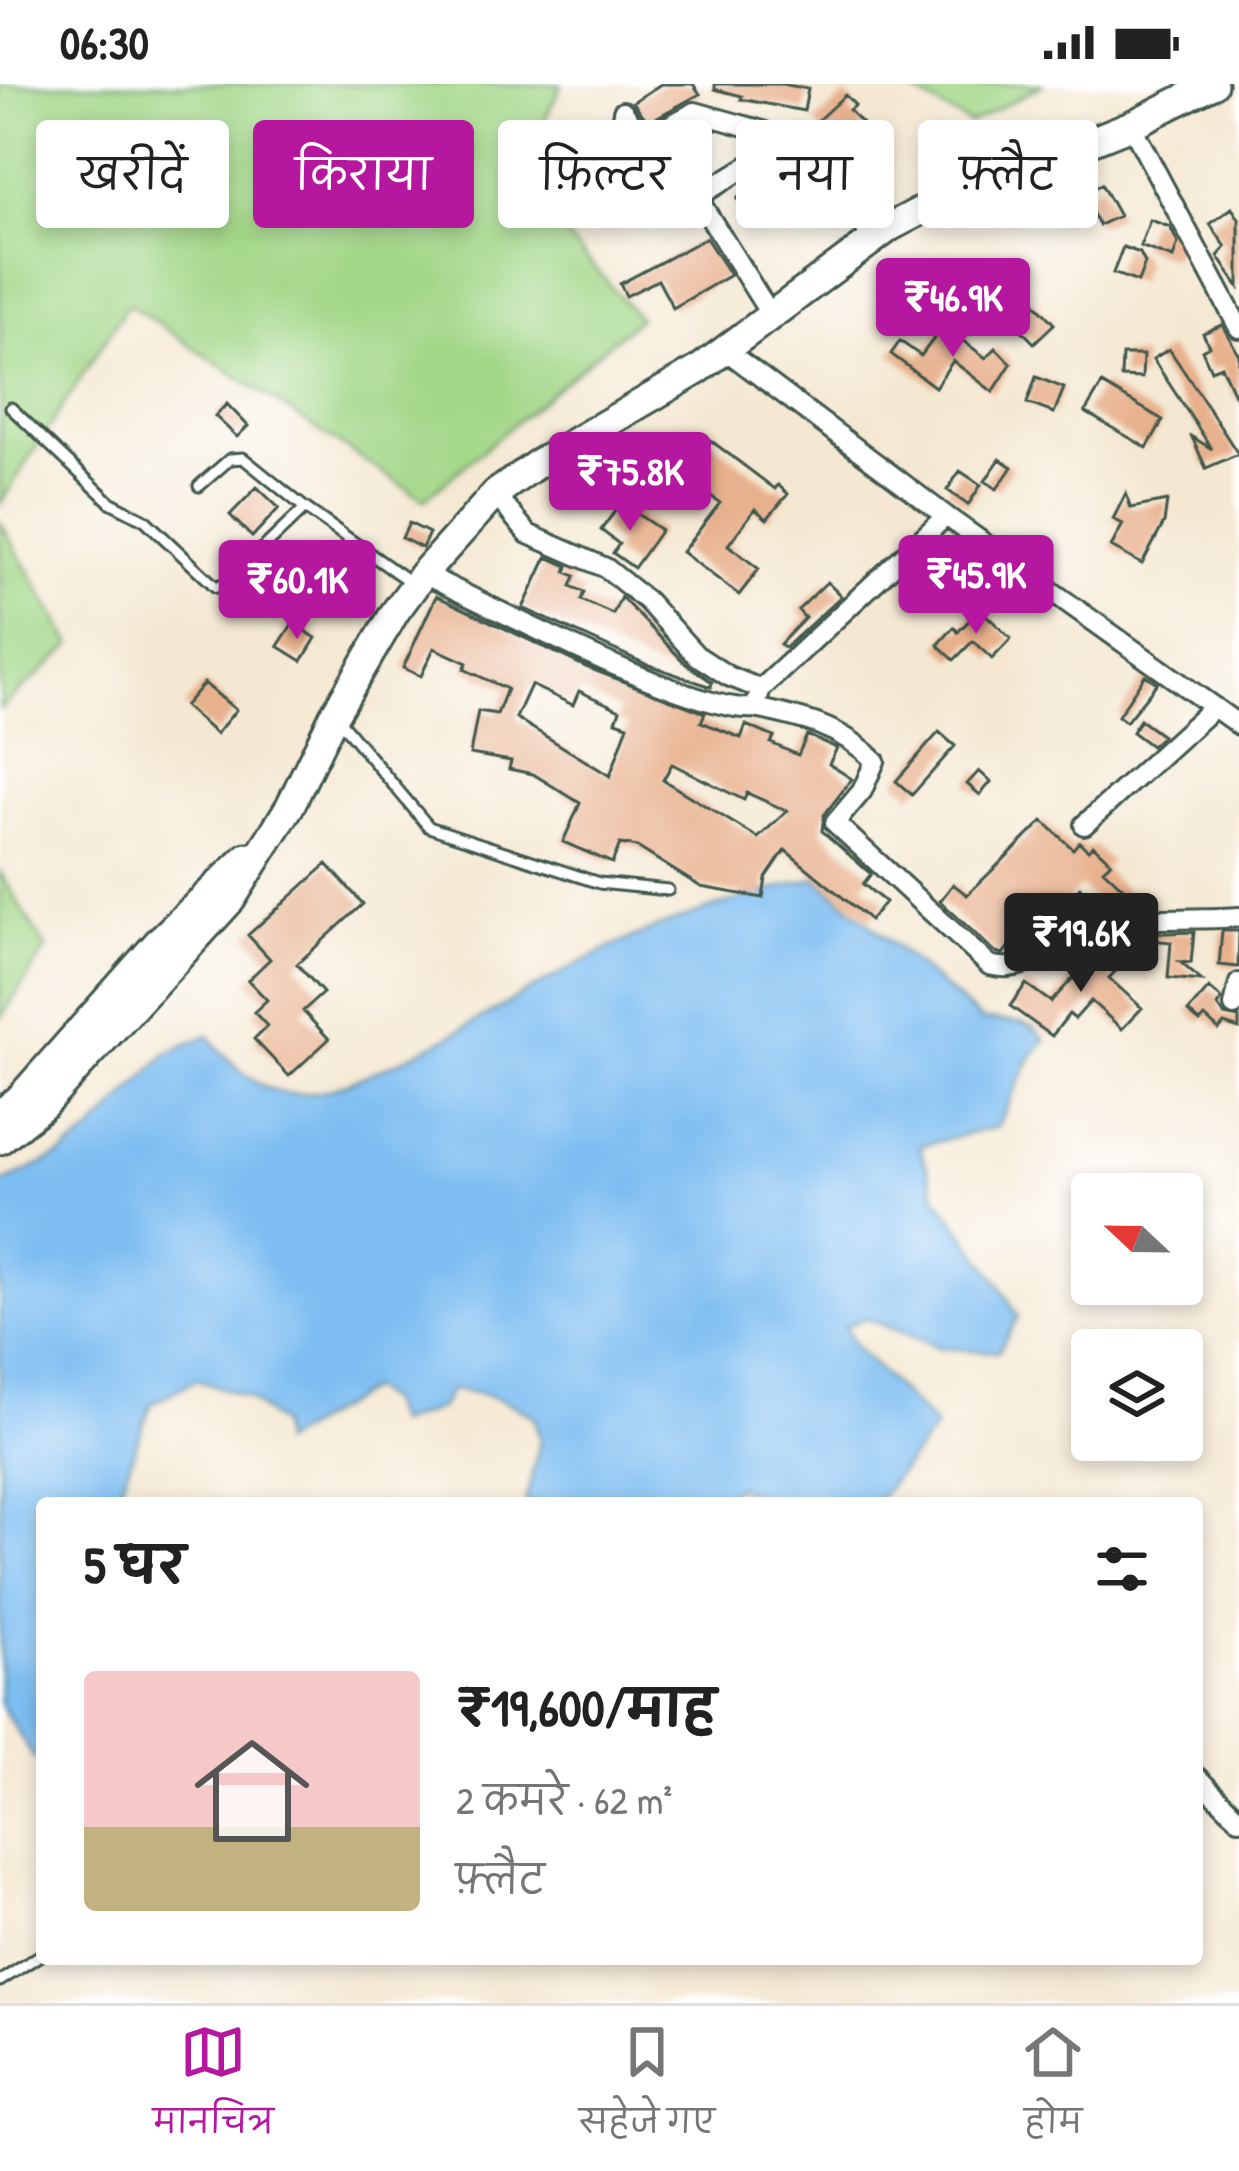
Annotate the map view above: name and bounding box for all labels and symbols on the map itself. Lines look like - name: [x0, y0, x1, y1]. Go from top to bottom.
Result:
- pin: ₹46.9K: [855, 258, 1051, 360]
- pin: ₹75.8K: [532, 432, 728, 534]
- pin: ₹45.9K: [878, 535, 1074, 637]
- pin: ₹60.1K: [199, 540, 395, 642]
- pin: ₹19.6K: [983, 893, 1179, 995]
- north arrow: [1071, 1173, 1203, 1305]

